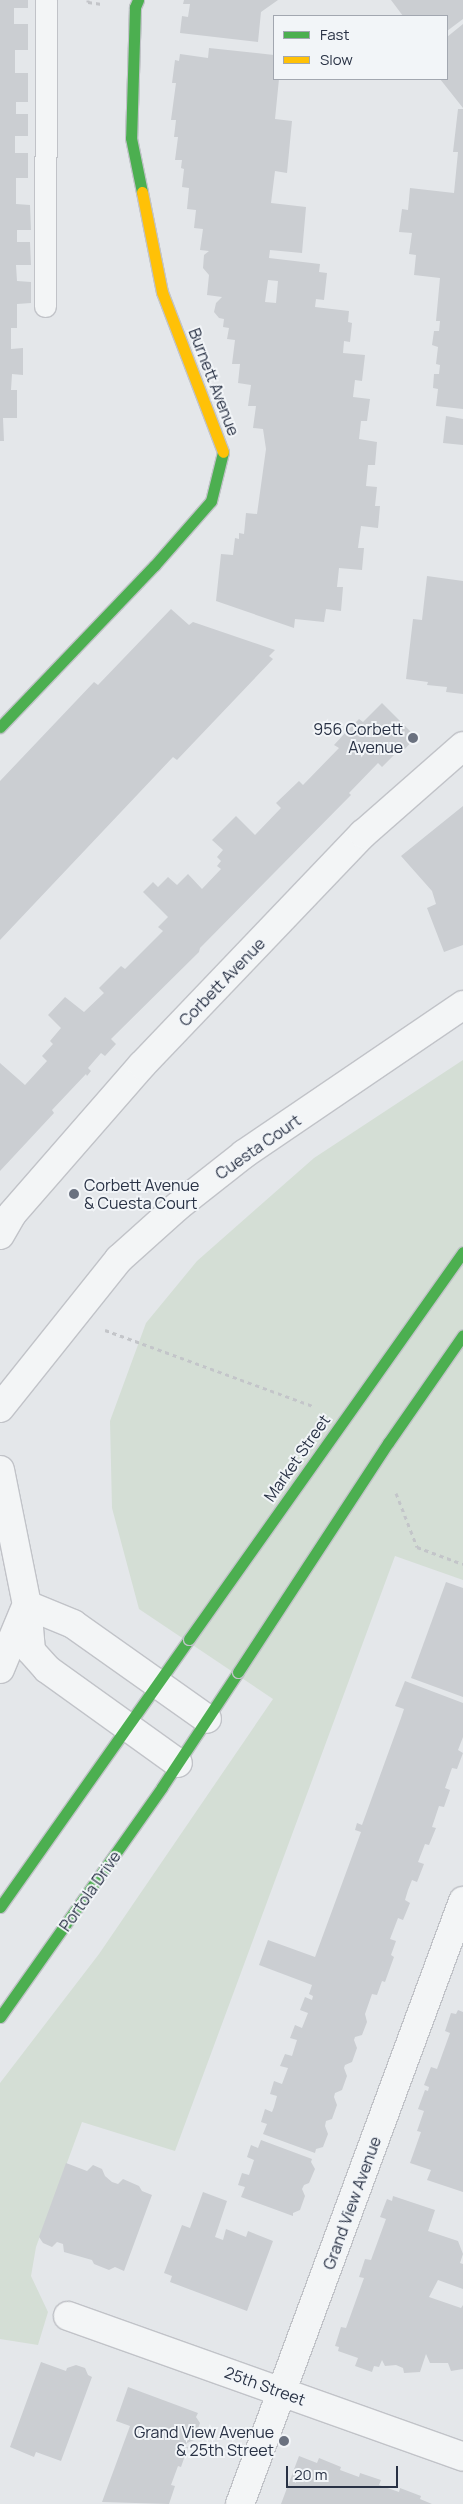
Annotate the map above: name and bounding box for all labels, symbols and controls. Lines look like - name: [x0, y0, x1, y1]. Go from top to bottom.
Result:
- legend: [273, 15, 448, 80]
- text: Fast: [320, 24, 349, 45]
- text: Slow: [320, 49, 353, 70]
- street label: Burnett Avenue: [185, 325, 243, 439]
- place label: 956 Corbett Avenue: [313, 719, 403, 757]
- marker: 956 Corbett Avenue: [407, 732, 419, 744]
- street label: Corbett Avenue: [175, 934, 269, 1030]
- street label: Cuesta Court: [212, 1111, 304, 1183]
- place label: Corbett Avenue & Cuesta Court: [84, 1175, 199, 1213]
- marker: Corbett Avenue & Cuesta Court: [68, 1188, 80, 1200]
- street label: Market Street: [260, 1411, 334, 1505]
- street label: Portola Drive: [55, 1847, 125, 1935]
- street label: Grand View Avenue: [319, 2134, 385, 2272]
- street label: 25th Street: [222, 2363, 308, 2409]
- place label: Grand View Avenue & 25th Street: [134, 2422, 274, 2460]
- marker: Grand View Avenue & 25th Street: [278, 2435, 290, 2447]
- scale bar: [288, 2456, 400, 2488]
- text: 20 m: [294, 2464, 327, 2485]

